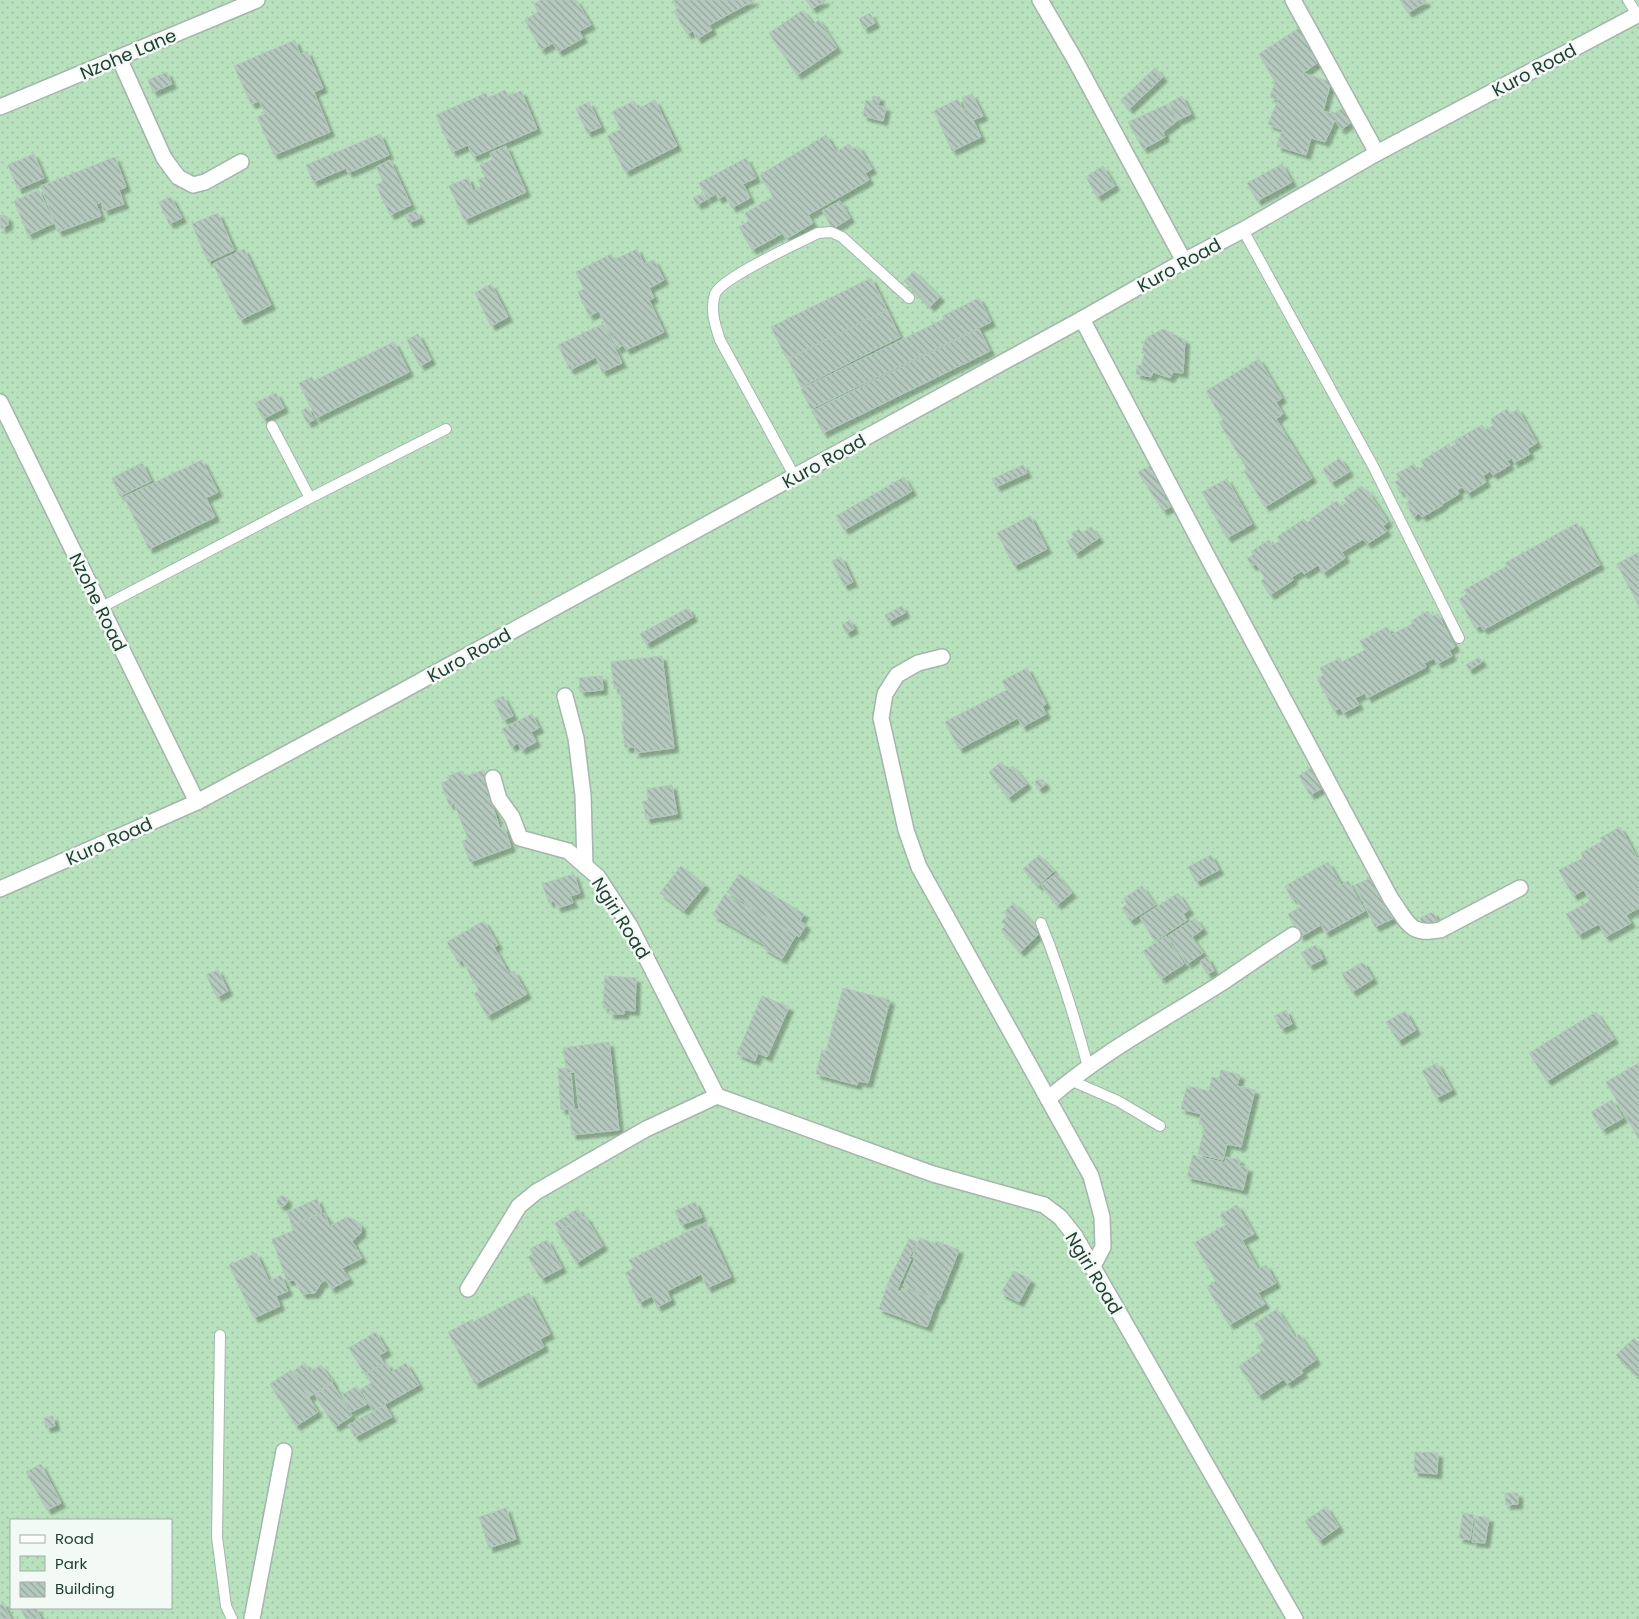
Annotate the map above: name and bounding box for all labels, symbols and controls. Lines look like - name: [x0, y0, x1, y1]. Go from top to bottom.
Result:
- street label: Nzohe Lane: [76, 22, 180, 86]
- street label: Kuro Road: [1487, 37, 1581, 103]
- street label: Kuro Road: [1133, 232, 1225, 298]
- street label: Kuro Road: [778, 428, 870, 494]
- street label: Nzohe Road: [63, 549, 133, 655]
- street label: Kuro Road: [423, 622, 515, 688]
- street label: Kuro Road: [62, 811, 156, 871]
- street label: Ngiri Road: [586, 872, 656, 964]
- street label: Ngiri Road: [1060, 1227, 1128, 1319]
- legend: [10, 1519, 172, 1609]
- text: Road: [55, 1528, 94, 1549]
- text: Park: [55, 1553, 87, 1574]
- text: Building: [55, 1578, 115, 1599]

